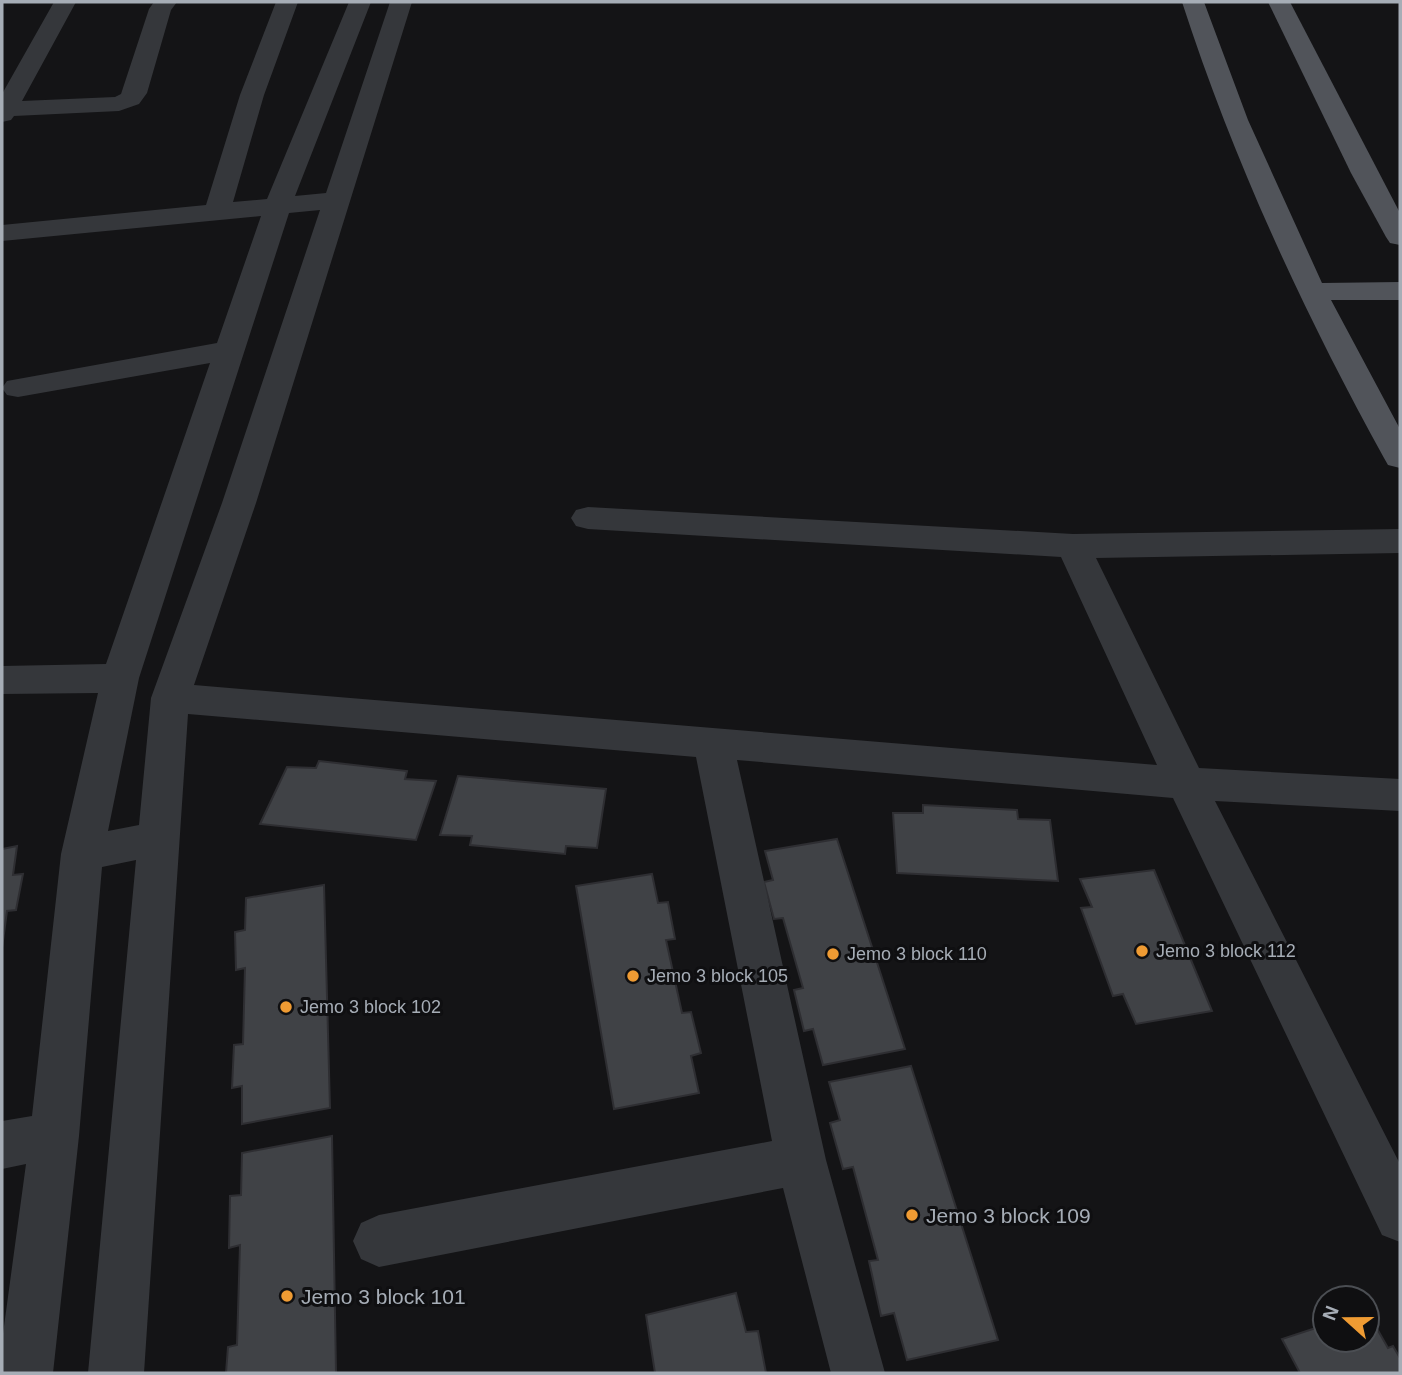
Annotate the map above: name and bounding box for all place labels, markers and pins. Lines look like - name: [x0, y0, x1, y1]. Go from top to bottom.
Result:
- place label: Jemo 3 block 112: [1156, 941, 1296, 961]
- marker: Jemo 3 block 112: [1134, 943, 1150, 959]
- place label: Jemo 3 block 110: [847, 944, 987, 964]
- marker: Jemo 3 block 110: [825, 946, 841, 962]
- place label: Jemo 3 block 105: [647, 966, 788, 986]
- marker: Jemo 3 block 105: [625, 968, 641, 984]
- place label: Jemo 3 block 102: [300, 997, 441, 1017]
- marker: Jemo 3 block 102: [278, 999, 294, 1015]
- place label: Jemo 3 block 109: [926, 1204, 1091, 1227]
- marker: Jemo 3 block 109: [904, 1207, 920, 1223]
- place label: Jemo 3 block 101: [301, 1285, 466, 1308]
- marker: Jemo 3 block 101: [279, 1288, 295, 1304]

